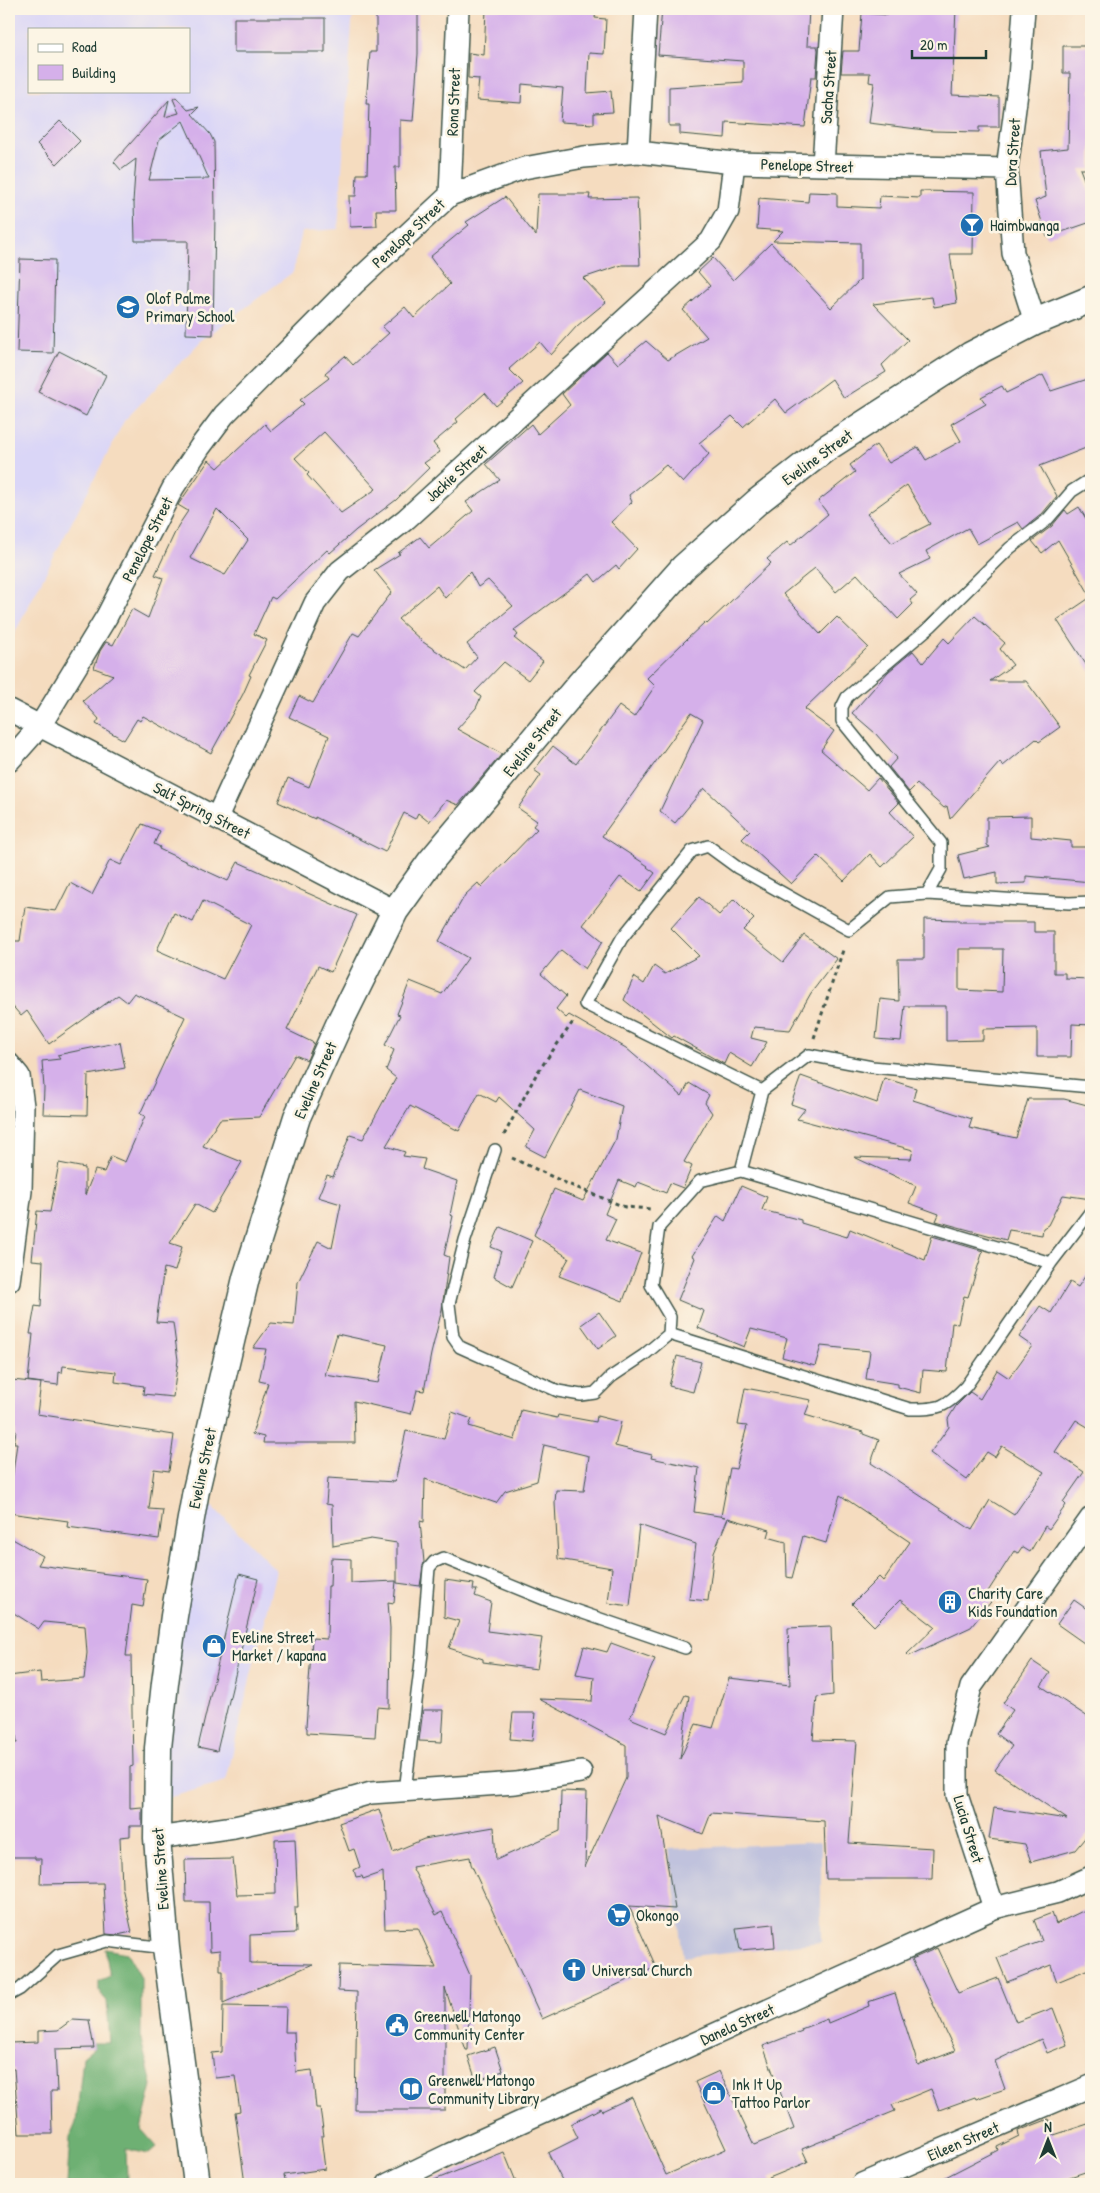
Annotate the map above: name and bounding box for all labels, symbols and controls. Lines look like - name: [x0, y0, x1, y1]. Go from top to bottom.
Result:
- legend: [28, 28, 190, 92]
- scale bar: [912, 28, 986, 60]
- text: 20 m: [920, 34, 947, 55]
- text: Road: [72, 36, 97, 57]
- street label: Sacha Street: [814, 49, 842, 125]
- text: Building: [72, 62, 116, 83]
- street label: Rona Street: [441, 67, 465, 136]
- street label: Dora Street: [999, 117, 1025, 186]
- street label: Penelope Street: [760, 152, 854, 178]
- street label: Penelope Street: [367, 193, 450, 273]
- bar icon: Haimbwanga: [959, 212, 985, 238]
- place label: Haimbwanga: [990, 214, 1059, 236]
- place label: Olof Palme Primary School: [146, 287, 235, 327]
- school or university icon: Olof Palme Primary School: [115, 294, 141, 320]
- street label: Eveline Street: [777, 424, 857, 490]
- street label: Jackie Street: [420, 439, 492, 507]
- street label: Penelope Street: [116, 492, 178, 585]
- street label: Eveline Street: [498, 703, 567, 781]
- street label: Salt Spring Street: [150, 776, 255, 844]
- street label: Eveline Street: [288, 1038, 342, 1122]
- street label: Eveline Street: [183, 1425, 221, 1510]
- place label: Charity Care Kids Foundation: [968, 1582, 1057, 1622]
- building icon: Charity Care Kids Foundation: [937, 1589, 963, 1615]
- place label: Eveline Street Market / kapana: [232, 1626, 326, 1666]
- shop icon: Eveline Street Market / kapana: [201, 1633, 227, 1659]
- street label: Lucia Street: [948, 1793, 990, 1866]
- street label: Eveline Street: [146, 1827, 174, 1911]
- supermarket icon: Okongo: [606, 1902, 632, 1928]
- place label: Okongo: [636, 1904, 679, 1926]
- church icon: Universal Church: [561, 1957, 587, 1983]
- place label: Universal Church: [592, 1959, 692, 1981]
- street label: Danela Street: [696, 1998, 778, 2050]
- place label: Greenwell Matongo Community Center: [414, 2005, 525, 2045]
- public building icon: Greenwell Matongo Community Center: [384, 2012, 410, 2038]
- place label: Greenwell Matongo Community Library: [428, 2069, 540, 2109]
- place label: Ink It Up Tattoo Parlor: [732, 2073, 810, 2113]
- library icon: Greenwell Matongo Community Library: [398, 2076, 424, 2102]
- shop icon: Ink It Up Tattoo Parlor: [701, 2080, 727, 2106]
- street label: Eileen Street: [924, 2116, 1003, 2166]
- north arrow: [1022, 2116, 1072, 2166]
- text: N: [1044, 2117, 1052, 2136]

